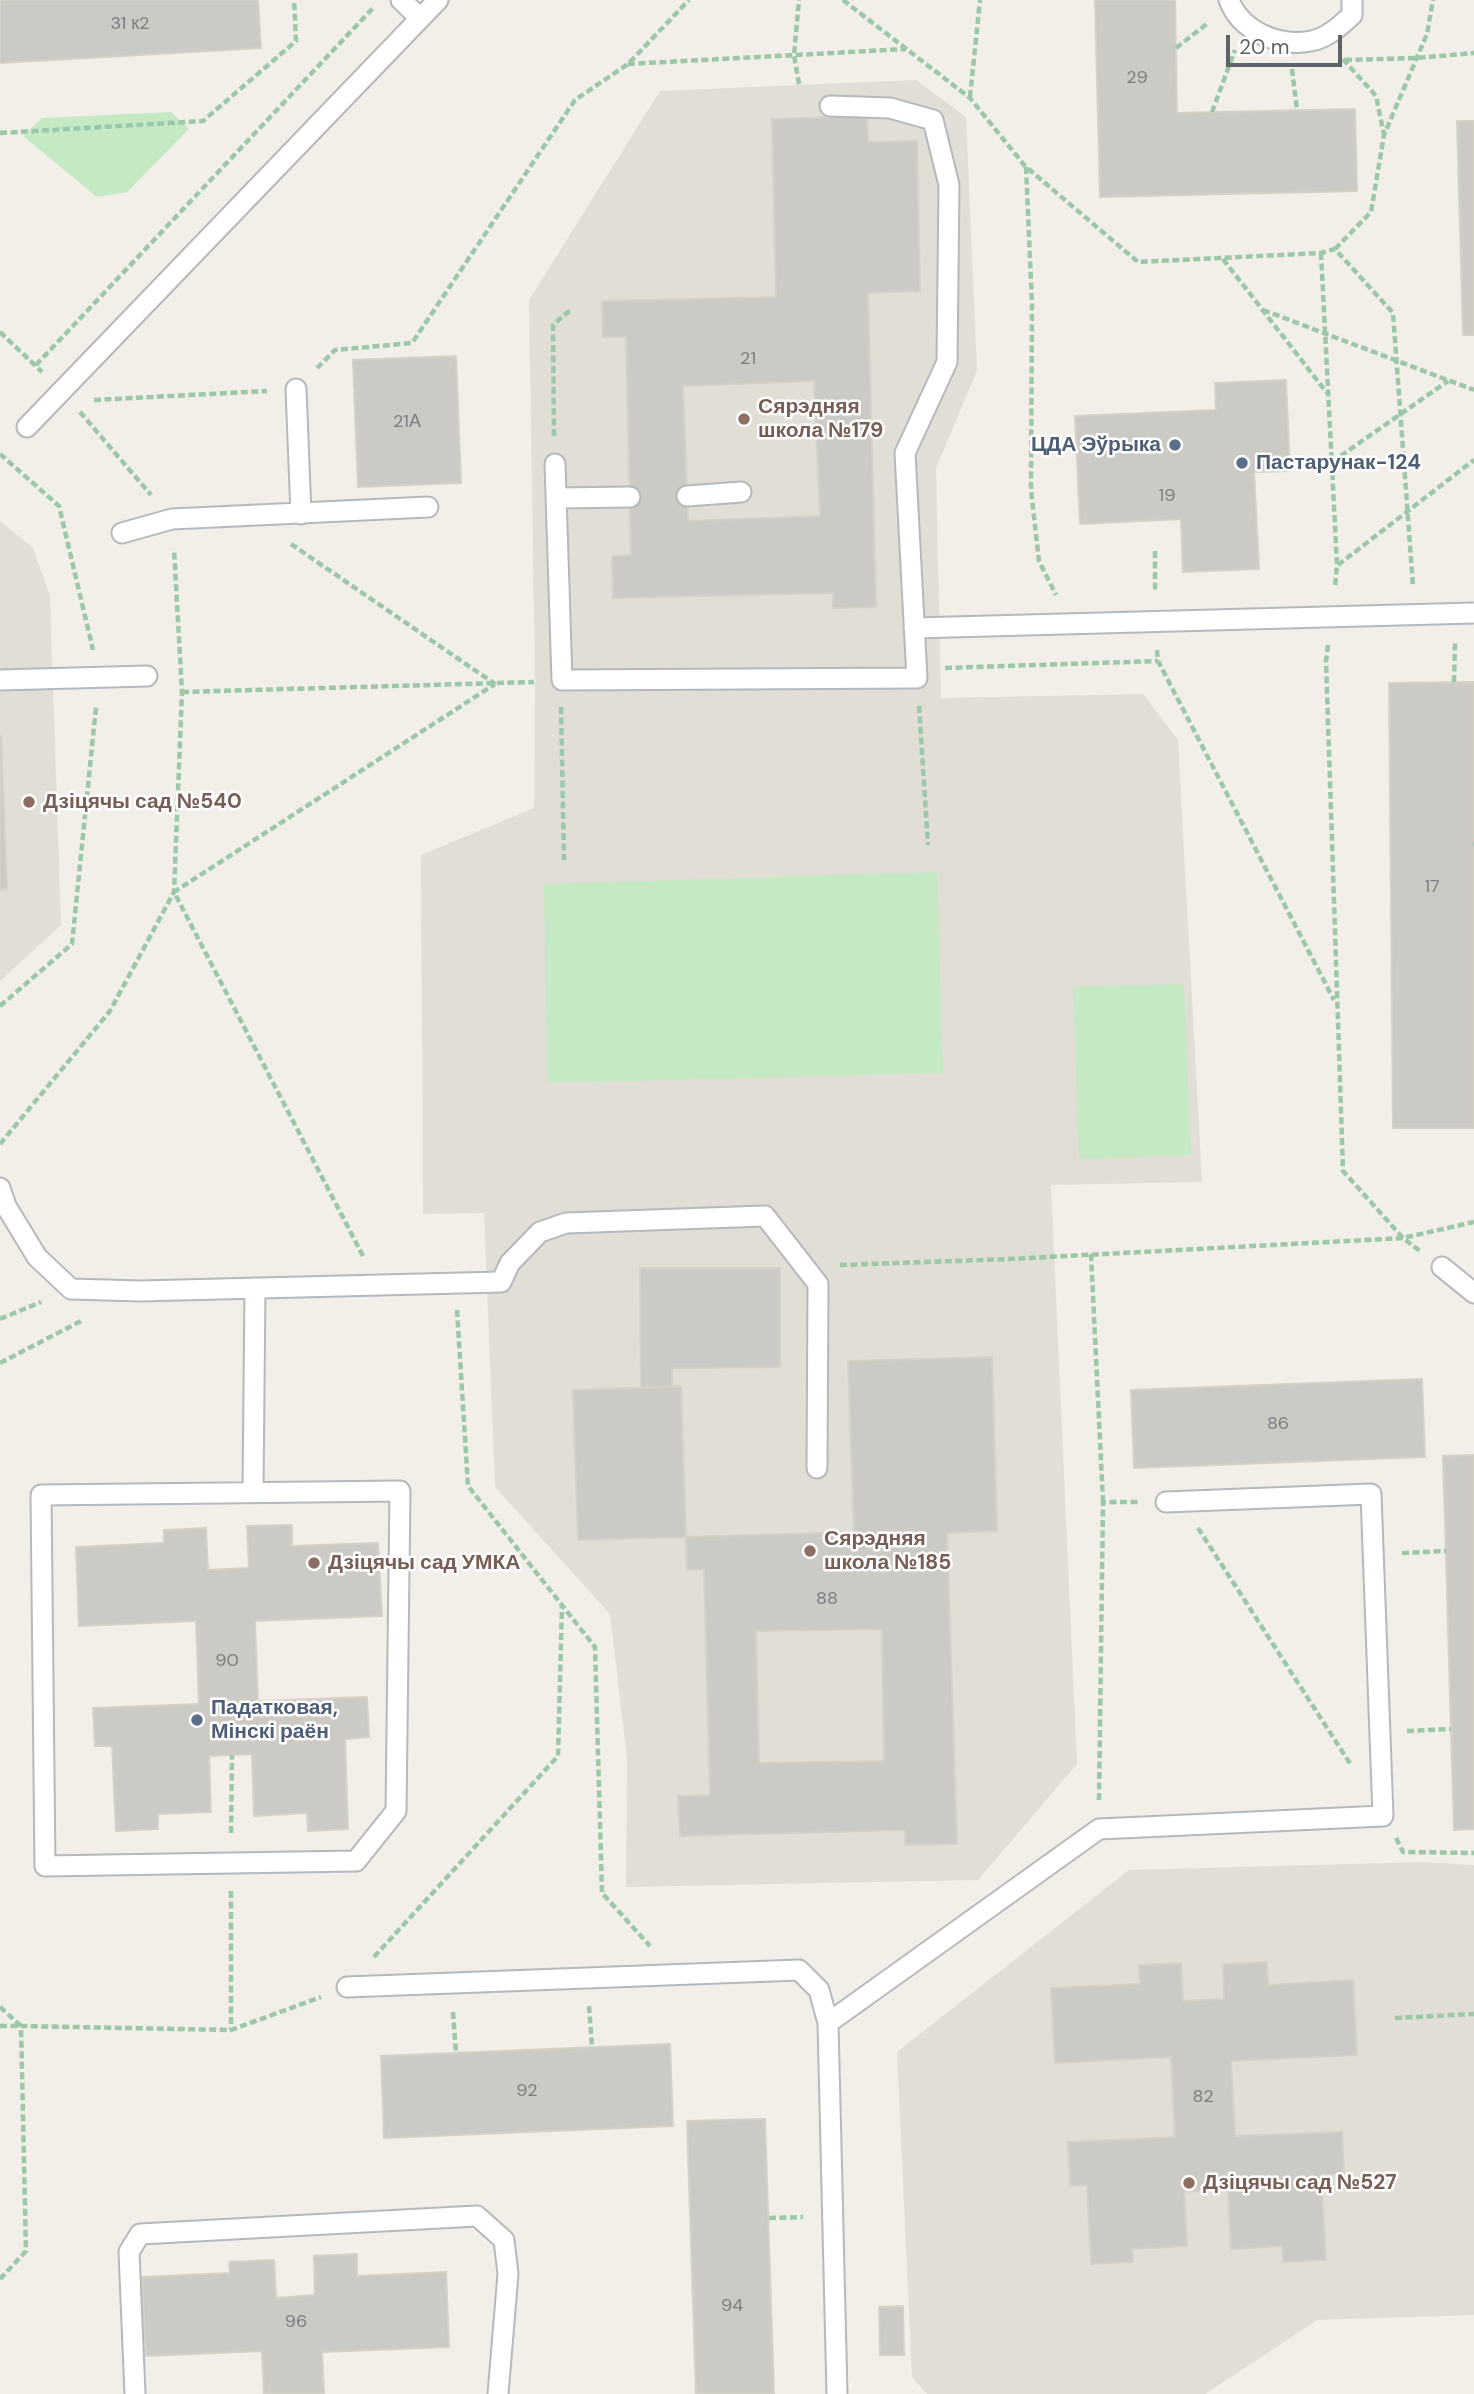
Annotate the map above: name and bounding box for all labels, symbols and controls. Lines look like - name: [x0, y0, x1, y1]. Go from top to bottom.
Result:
- house number: 31 к2: [111, 13, 149, 35]
- scale bar: [1229, 21, 1344, 65]
- text: 20 m: [1239, 33, 1290, 61]
- house number: 29: [1126, 67, 1148, 89]
- house number: 21: [740, 348, 756, 370]
- place label: Сярэдняя школа №179: [758, 394, 883, 444]
- house number: 21А: [393, 411, 421, 433]
- marker: Сярэдняя школа №179: [736, 411, 752, 427]
- place label: ЦДА Эўрыка: [1031, 432, 1161, 458]
- marker: ЦДА Эўрыка: [1167, 437, 1183, 453]
- place label: Пастарунак-124: [1256, 450, 1421, 476]
- marker: Пастарунак-124: [1234, 455, 1250, 471]
- house number: 19: [1159, 485, 1175, 507]
- place label: Дзіцячы сад №540: [43, 789, 242, 815]
- marker: Дзіцячы сад №540: [21, 794, 37, 810]
- house number: 17: [1424, 876, 1440, 898]
- house number: 86: [1267, 1413, 1289, 1435]
- place label: Сярэдняя школа №185: [824, 1526, 951, 1576]
- marker: Сярэдняя школа №185: [802, 1543, 818, 1559]
- place label: Дзіцячы сад УМКА: [328, 1550, 520, 1576]
- marker: Дзіцячы сад УМКА: [306, 1555, 322, 1571]
- house number: 88: [816, 1588, 838, 1610]
- house number: 90: [215, 1650, 239, 1672]
- place label: Падатковая, Мінскі раён: [211, 1695, 338, 1745]
- marker: Падатковая, Мінскі раён: [189, 1712, 205, 1728]
- house number: 92: [516, 2080, 538, 2102]
- house number: 82: [1192, 2086, 1214, 2108]
- place label: Дзіцячы сад №527: [1203, 2170, 1396, 2196]
- marker: Дзіцячы сад №527: [1181, 2175, 1197, 2191]
- house number: 94: [721, 2295, 743, 2317]
- house number: 96: [285, 2311, 307, 2333]

